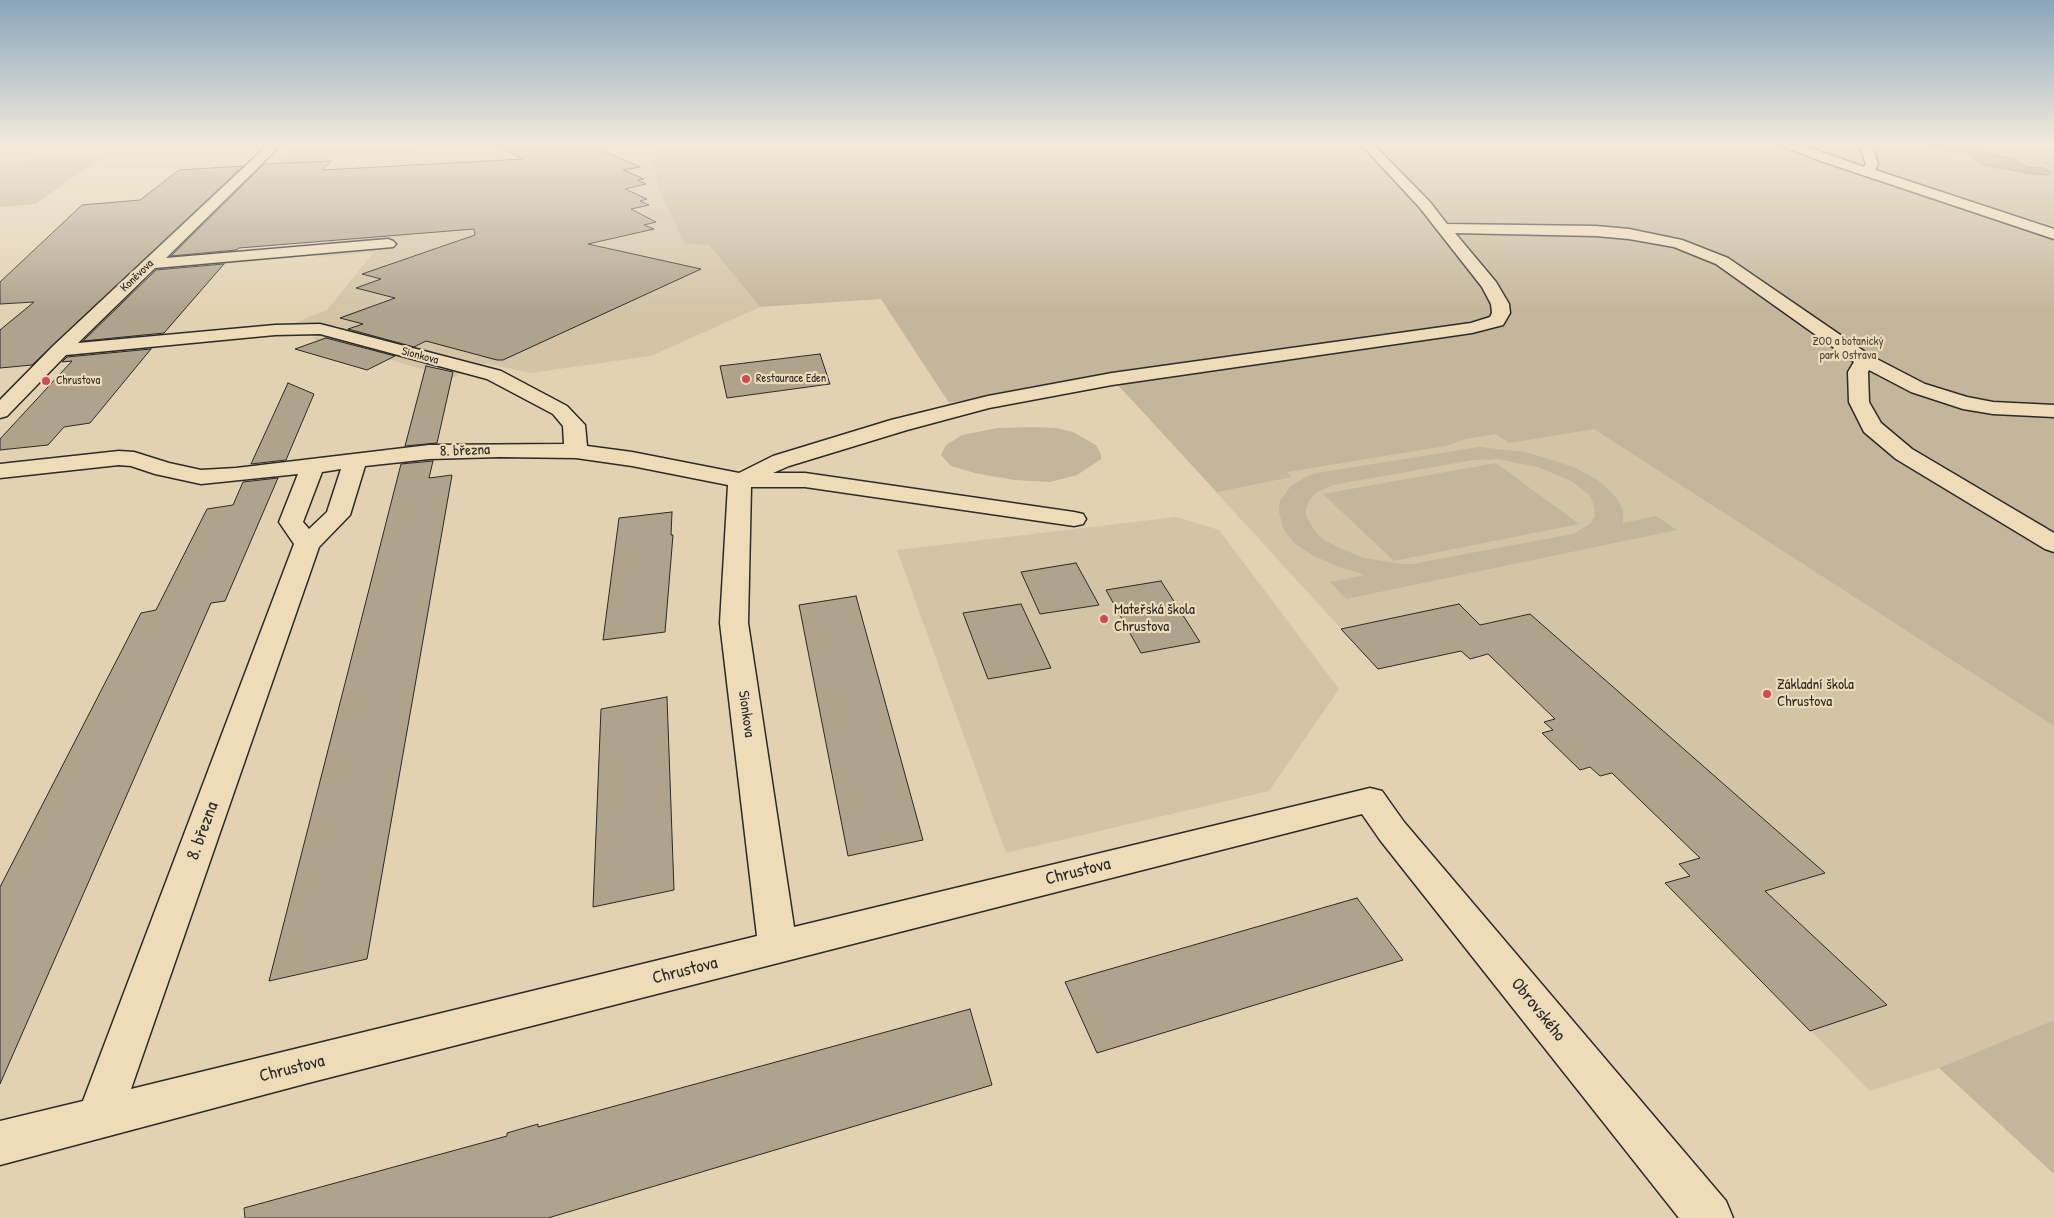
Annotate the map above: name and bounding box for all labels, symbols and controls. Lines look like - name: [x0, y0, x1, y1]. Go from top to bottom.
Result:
- street label: Koněvova: [117, 257, 157, 295]
- park label: ZOO a botanický park Ostrava: [1812, 335, 1884, 363]
- street label: Sionkova: [400, 344, 440, 368]
- place label: Restaurace Eden: [756, 372, 826, 386]
- marker: Restaurace Eden: [740, 373, 752, 385]
- place label: Chrustova: [56, 374, 100, 388]
- marker: Chrustova: [40, 375, 52, 387]
- street label: 8. března: [440, 441, 490, 461]
- place label: Mateřská škola Chrustova: [1114, 601, 1195, 636]
- marker: Mateřská škola Chrustova: [1098, 613, 1110, 625]
- place label: Základní škola Chrustova: [1777, 676, 1854, 711]
- marker: Základní škola Chrustova: [1761, 688, 1773, 700]
- street label: Sionkova: [734, 689, 758, 739]
- street label: 8. března: [183, 799, 223, 863]
- street label: Chrustova: [1043, 854, 1113, 890]
- street label: Chrustova: [650, 953, 720, 989]
- street label: Obrovského: [1506, 974, 1570, 1046]
- street label: Chrustova: [257, 1051, 327, 1087]

